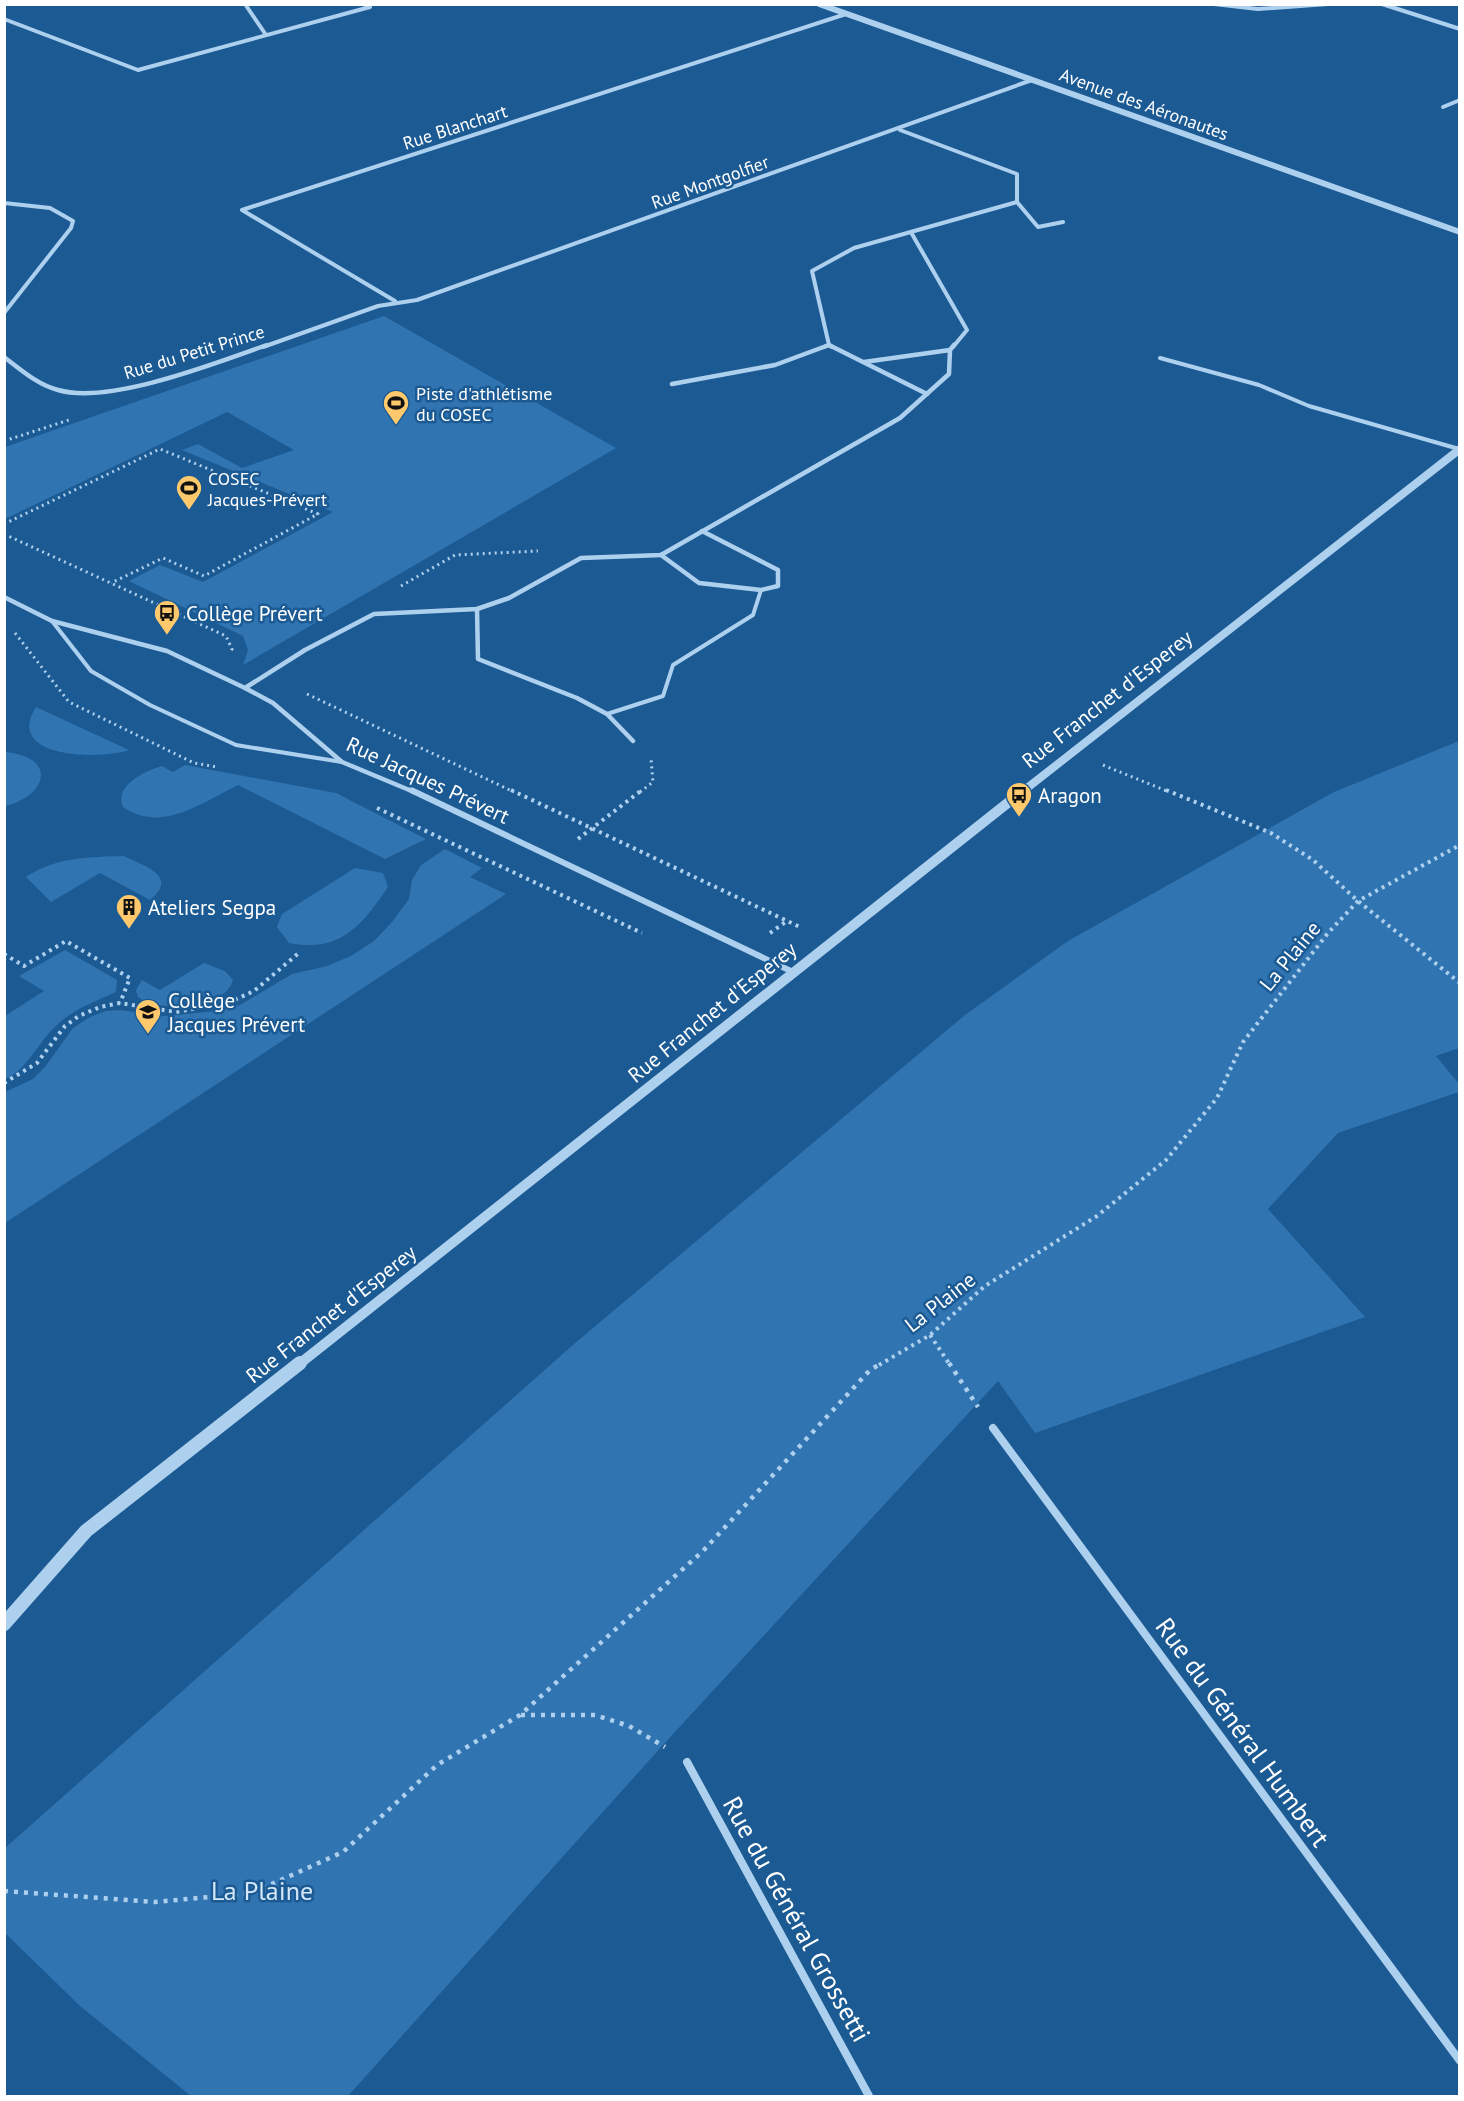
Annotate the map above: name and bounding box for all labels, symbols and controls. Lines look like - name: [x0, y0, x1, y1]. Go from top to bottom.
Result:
- street label: Avenue des Aéronautes: [1056, 63, 1232, 145]
- street label: Rue Blanchart: [400, 99, 510, 155]
- street label: Rue Montgolfier: [648, 150, 772, 214]
- street label: Rue du Petit Prince: [121, 320, 267, 384]
- place label: Piste d'athlétisme du COSEC: [416, 382, 552, 426]
- sports icon: Piste d'athlétisme du COSEC: [381, 388, 411, 426]
- place label: COSEC Jacques-Prévert: [207, 467, 327, 511]
- sports icon: COSEC Jacques-Prévert: [174, 473, 204, 511]
- bus stop icon: Collège Prévert: [152, 598, 182, 636]
- place label: Collège Prévert: [186, 600, 323, 627]
- street label: Rue Franchet d'Esperey: [1016, 624, 1198, 774]
- street label: Rue Jacques Prévert: [342, 730, 514, 830]
- bus stop icon: Aragon: [1004, 780, 1034, 818]
- place label: Aragon: [1038, 782, 1102, 809]
- building icon: Ateliers Segpa: [114, 892, 144, 930]
- place label: Ateliers Segpa: [148, 894, 276, 921]
- street label: La Plaine: [1254, 915, 1326, 997]
- street label: Rue Franchet d'Esperey: [622, 936, 802, 1088]
- place label: Collège Jacques Prévert: [167, 987, 305, 1038]
- school or university icon: Collège Jacques Prévert: [133, 997, 163, 1035]
- street label: Rue Franchet d'Esperey: [240, 1239, 422, 1389]
- street label: La Plaine: [899, 1266, 981, 1338]
- street label: Rue du Général Humbert: [1149, 1611, 1337, 1853]
- street label: Rue du Général Grossetti: [716, 1791, 878, 2047]
- park label: La Plaine: [211, 1874, 313, 1907]

